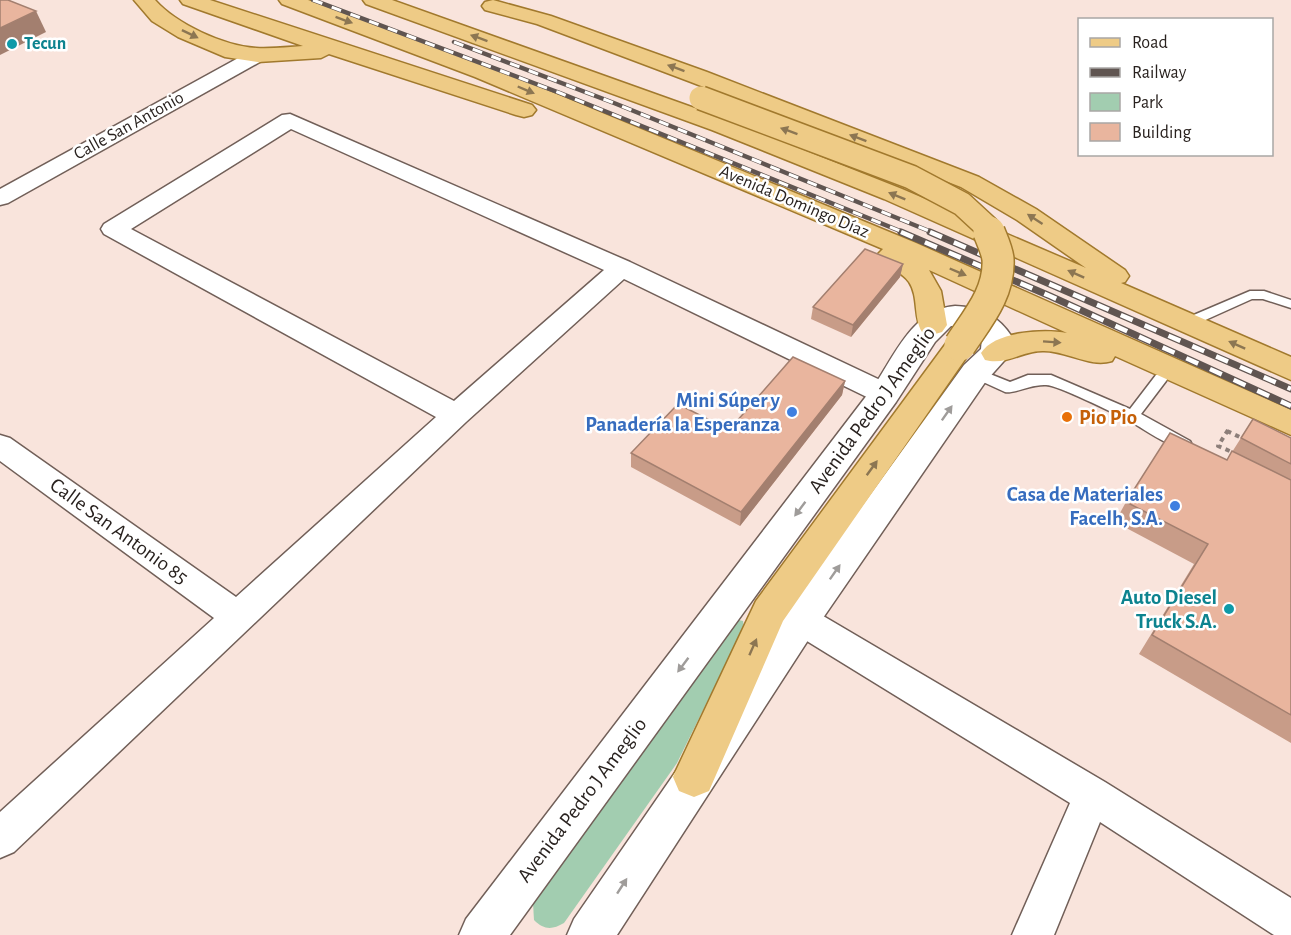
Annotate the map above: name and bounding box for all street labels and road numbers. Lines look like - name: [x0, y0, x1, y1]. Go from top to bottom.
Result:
- street label: Calle San Antonio: [71, 88, 187, 164]
- street label: Avenida Domingo Díaz: [717, 162, 871, 242]
- street label: Avenida Pedro J Ameglio: [805, 323, 939, 497]
- street label: Calle San Antonio 85: [46, 474, 192, 588]
- street label: Avenida Pedro J Ameglio: [513, 714, 651, 886]

